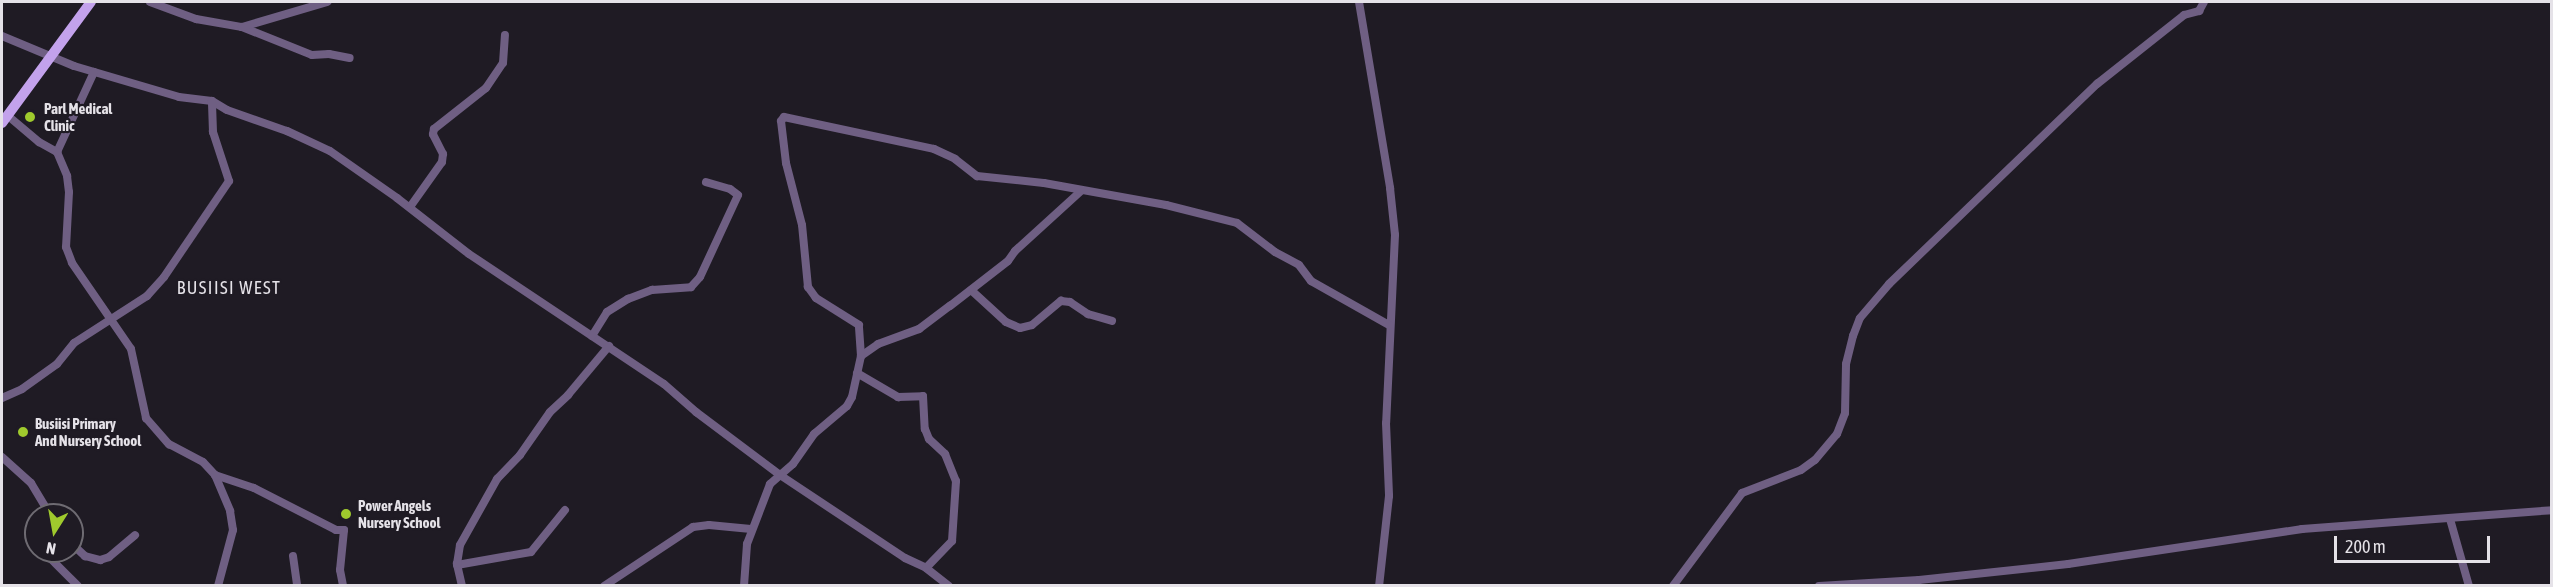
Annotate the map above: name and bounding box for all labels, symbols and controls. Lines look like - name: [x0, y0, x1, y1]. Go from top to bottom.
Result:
- place label: Parl Medical Clinic: [44, 99, 112, 134]
- marker: Parl Medical Clinic: [21, 108, 39, 126]
- district label: BUSIISI WEST: [177, 277, 281, 299]
- place label: Busiisi Primary And Nursery School: [35, 414, 141, 449]
- marker: Busiisi Primary And Nursery School: [16, 425, 30, 439]
- place label: Power Angels Nursery School: [358, 496, 440, 531]
- north arrow: [24, 503, 84, 563]
- marker: Power Angels Nursery School: [339, 507, 353, 521]
- scale bar: [2337, 524, 2493, 562]
- text: 200 m: [2345, 536, 2386, 557]
- text: N: [45, 539, 57, 558]

